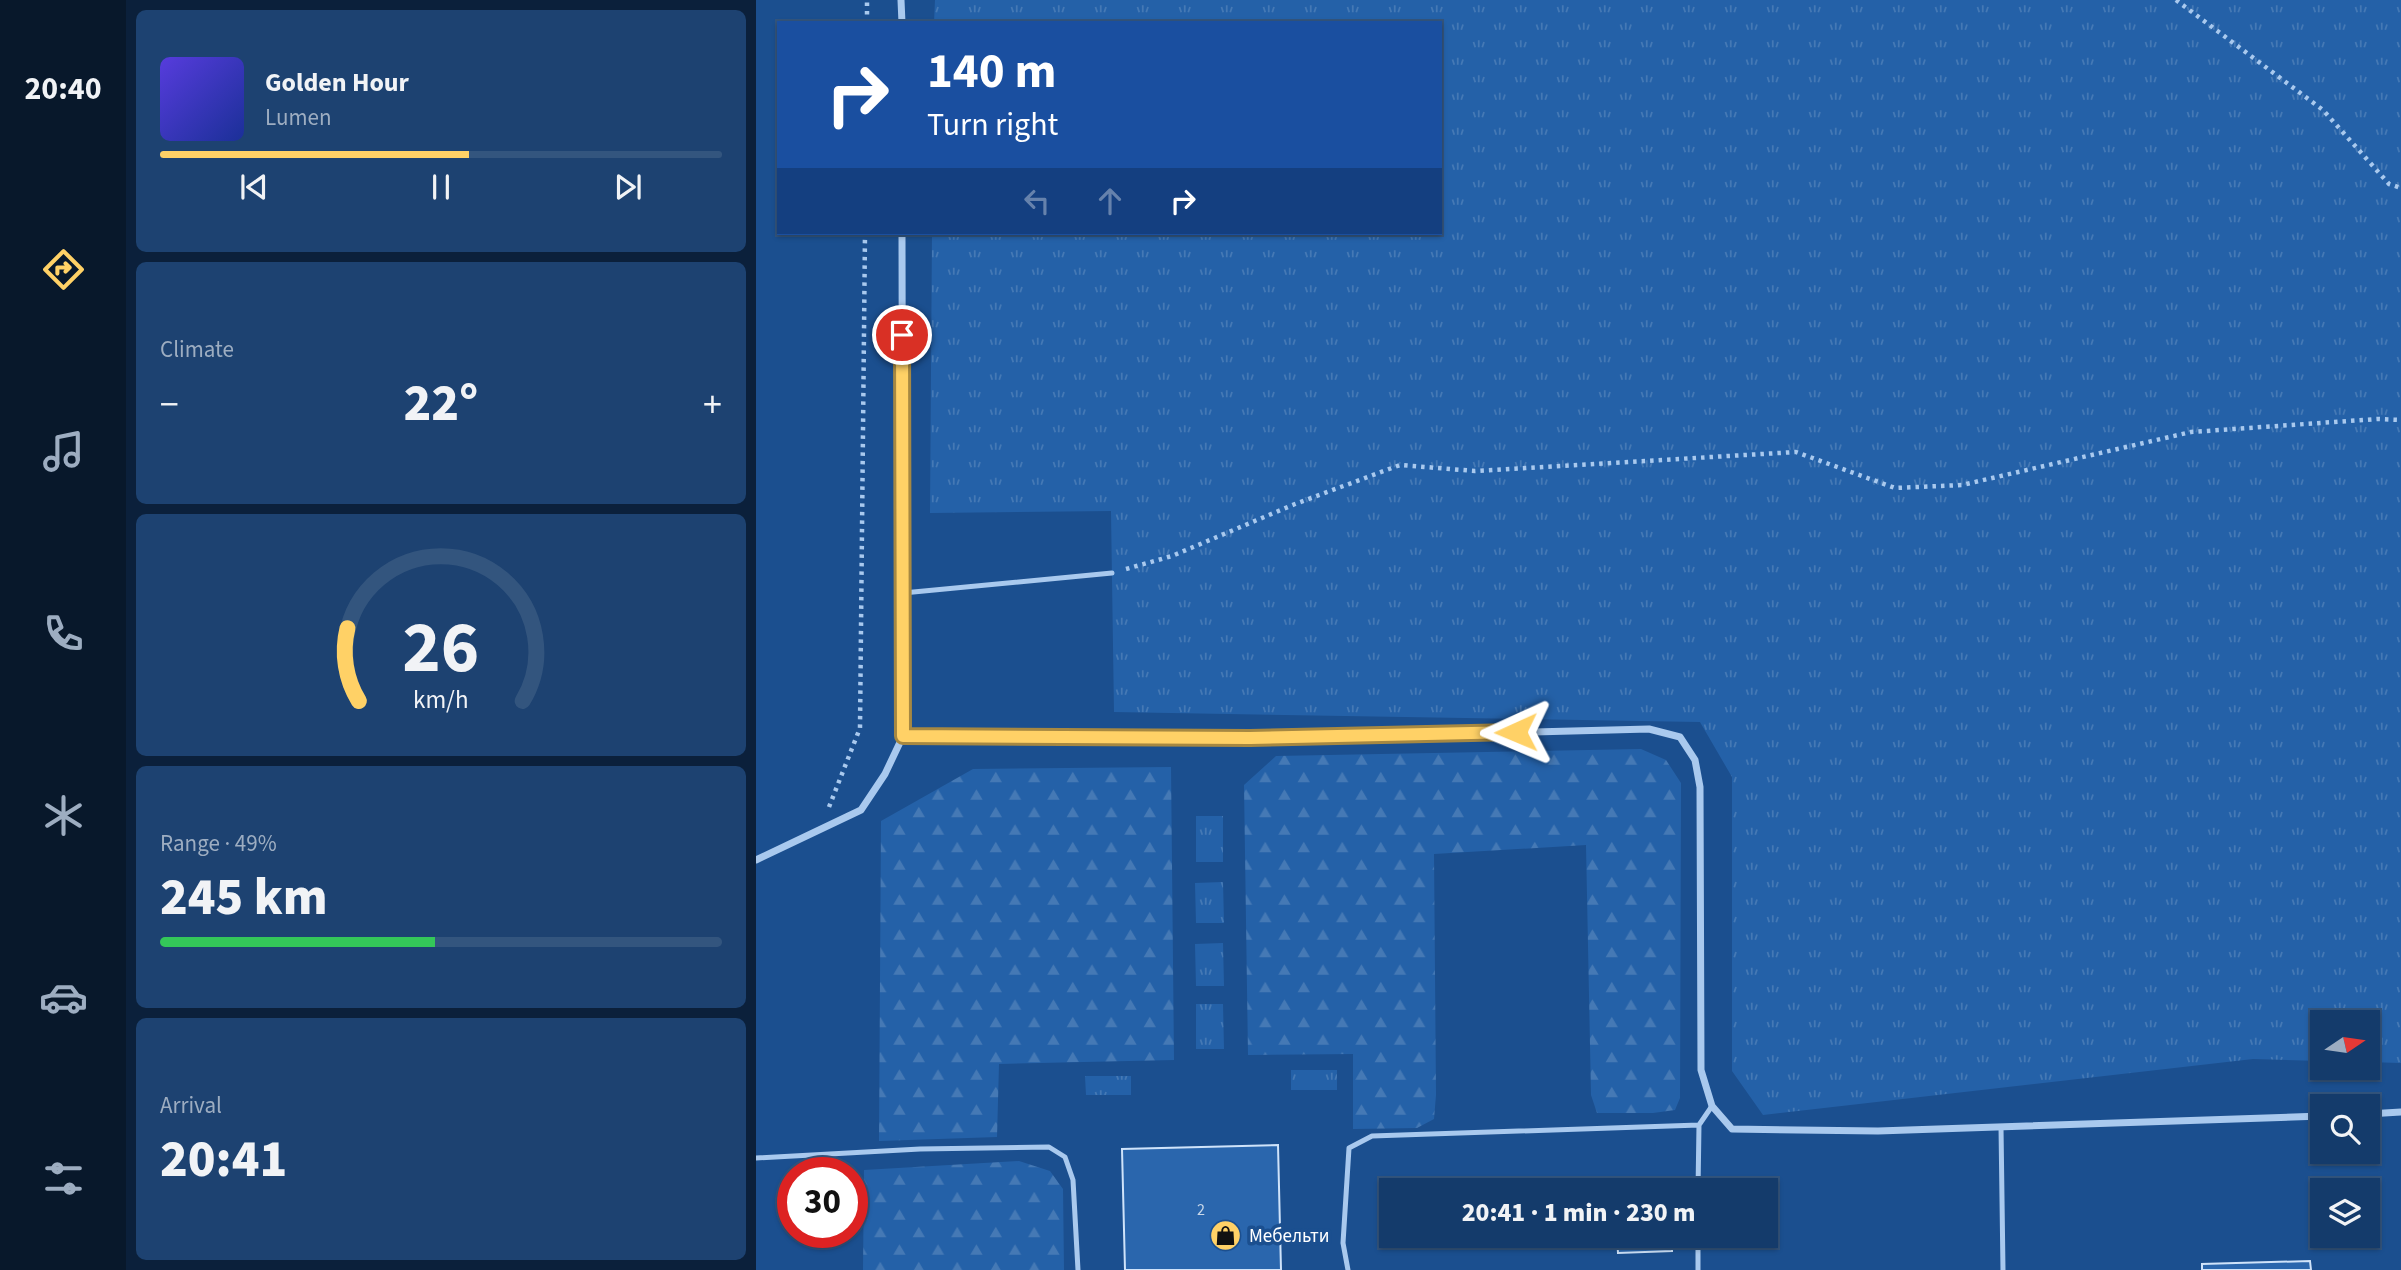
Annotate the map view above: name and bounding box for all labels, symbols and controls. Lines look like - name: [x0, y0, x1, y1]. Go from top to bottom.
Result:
- text: 140 m: [927, 37, 1056, 107]
- icon: right: [812, 49, 903, 140]
- text: Golden Hour: [265, 64, 409, 101]
- text: 20:40: [24, 66, 102, 112]
- text: Lumen: [265, 101, 332, 134]
- text: Turn right: [927, 102, 1058, 148]
- icon: previous: [235, 168, 273, 206]
- icon: pause: [422, 168, 460, 206]
- icon: next: [609, 168, 647, 206]
- icon: left: [1018, 182, 1056, 220]
- icon: ahead: [1091, 182, 1129, 220]
- icon: right: [1164, 182, 1202, 220]
- icon: directions: [39, 245, 88, 294]
- pin: [872, 305, 932, 365]
- icon: arrive: [883, 316, 921, 354]
- text: Climate: [160, 333, 234, 366]
- text: 22°: [404, 367, 478, 441]
- text: −: [160, 378, 179, 432]
- text: +: [703, 378, 722, 432]
- icon: music: [39, 427, 88, 476]
- text: 26: [403, 596, 479, 700]
- icon: phone: [39, 609, 88, 658]
- text: km/h: [413, 682, 469, 718]
- position arrow: [1479, 695, 1553, 769]
- icon: climate: [39, 791, 88, 840]
- text: Range · 49%: [160, 827, 277, 860]
- text: 245 km: [160, 861, 328, 935]
- icon: car: [39, 973, 88, 1022]
- north arrow: [2310, 1010, 2380, 1080]
- map controls: [2310, 1010, 2380, 1248]
- text: Arrival: [160, 1089, 222, 1122]
- button: search: [2310, 1094, 2380, 1164]
- text: 20:41: [160, 1123, 287, 1197]
- icon: filters: [39, 1154, 88, 1203]
- speed limit sign: 30: [777, 1157, 868, 1248]
- button: layers: [2310, 1178, 2380, 1248]
- text: 20:41 · 1 min · 230 m: [1462, 1194, 1695, 1231]
- house number: 2: [1197, 1199, 1205, 1221]
- shop icon: Мебельти: [1209, 1218, 1243, 1252]
- place label: Мебельти: [1249, 1223, 1330, 1250]

